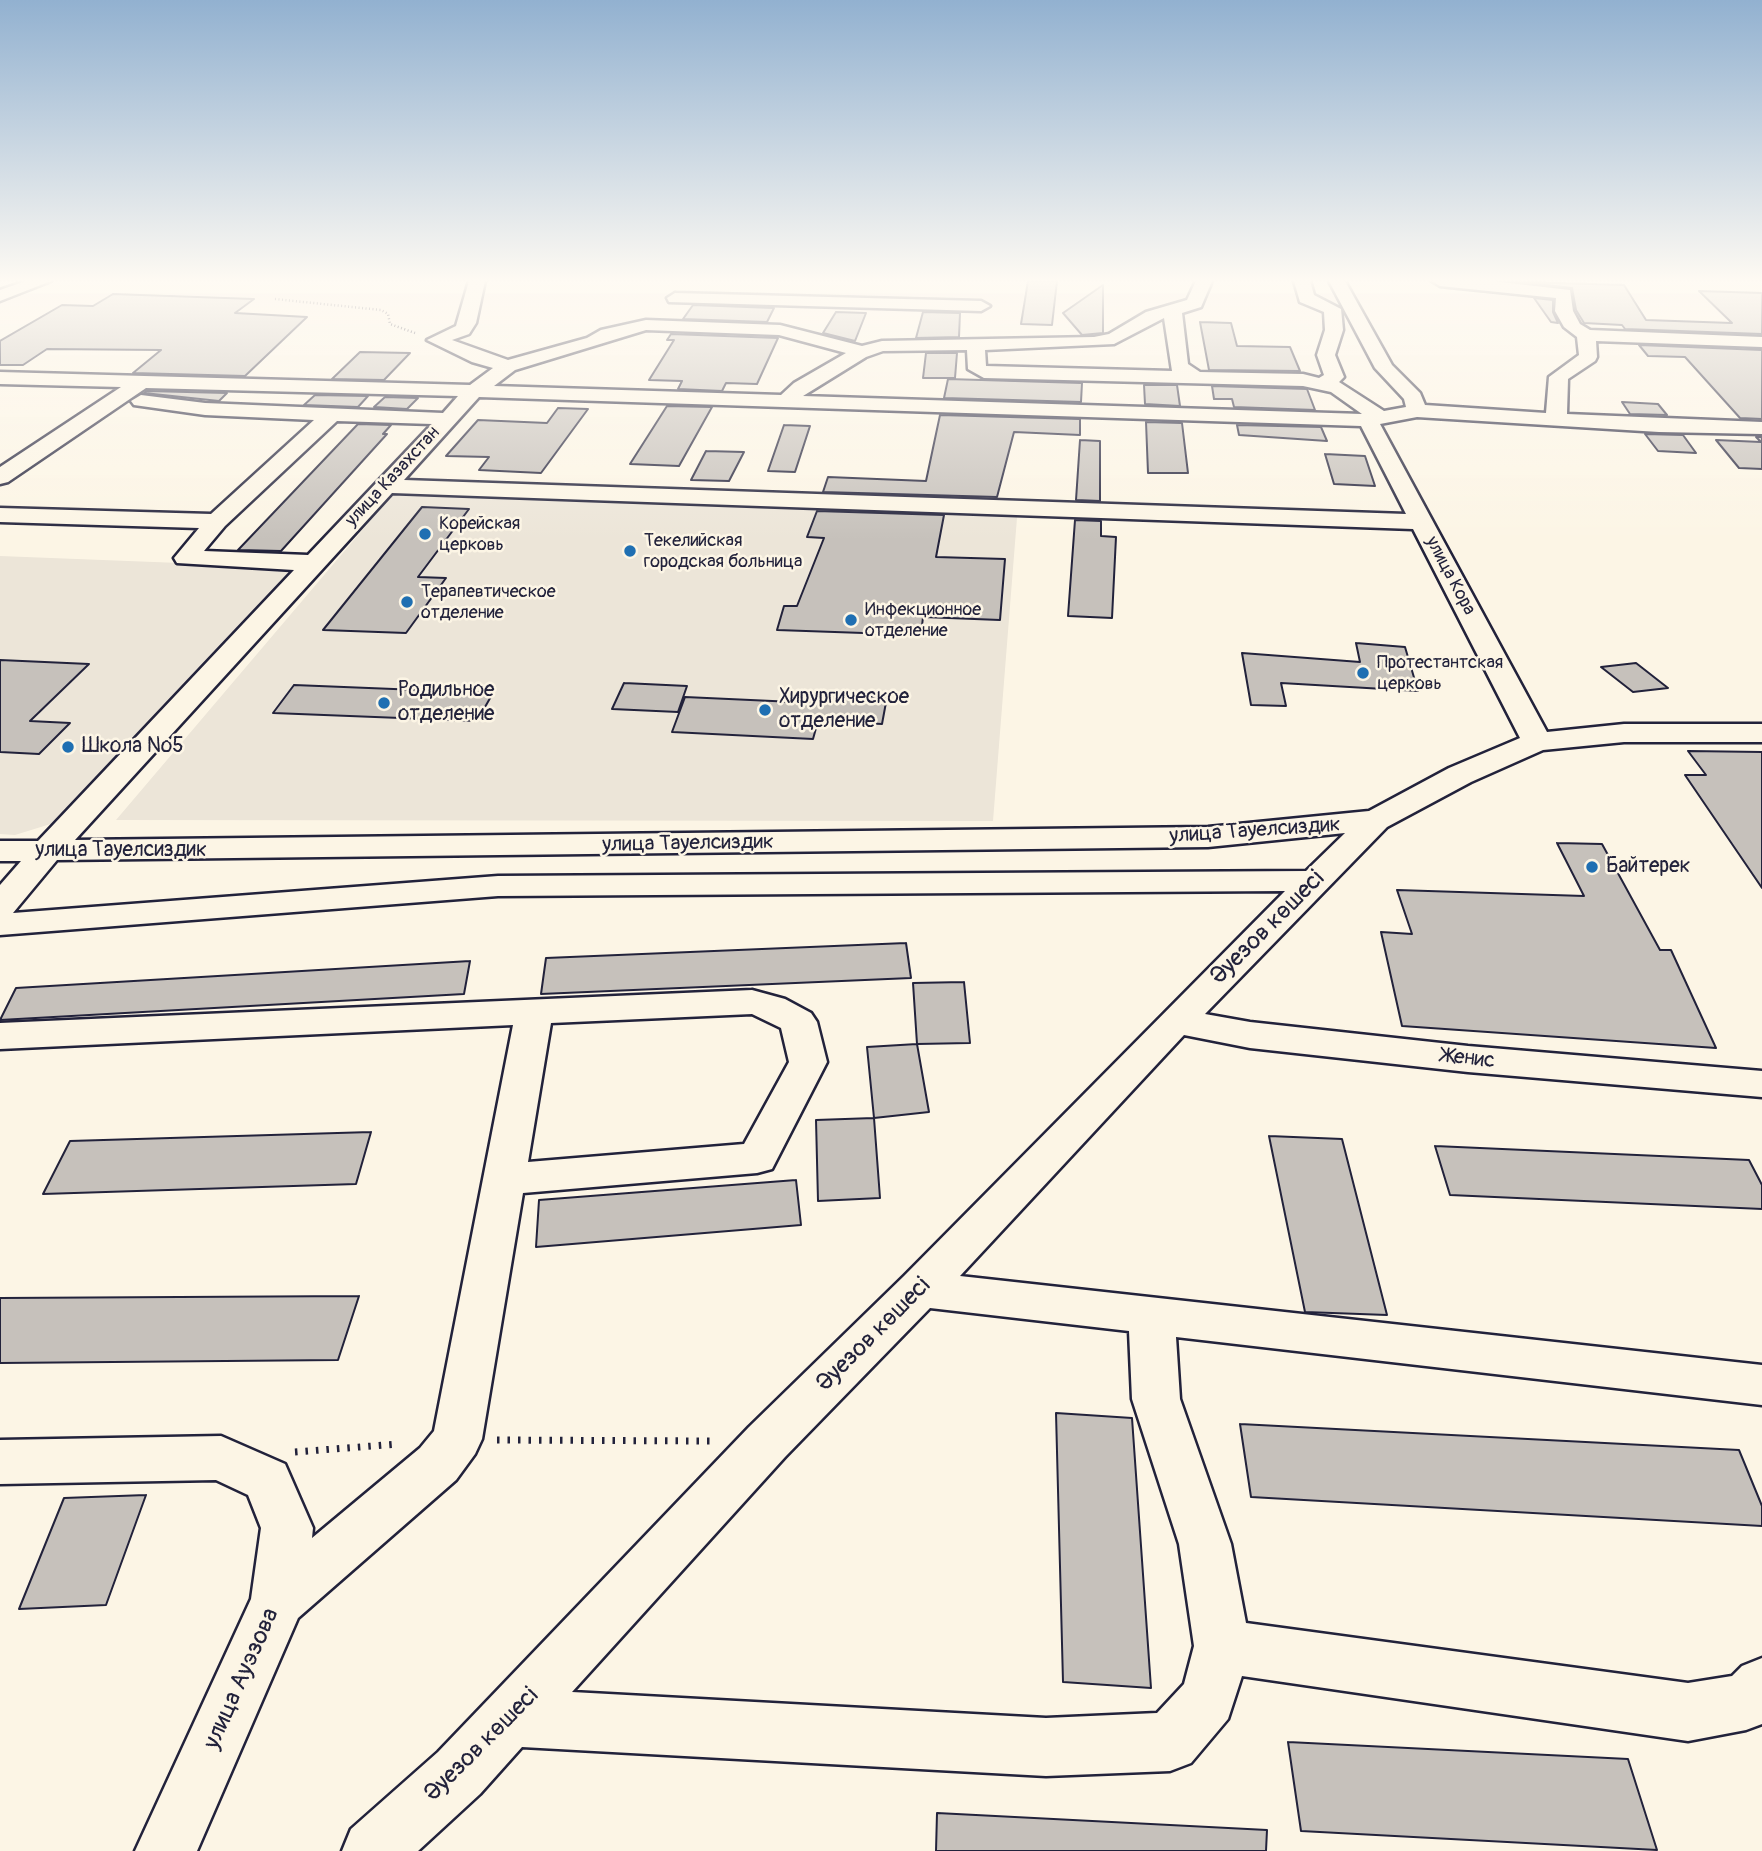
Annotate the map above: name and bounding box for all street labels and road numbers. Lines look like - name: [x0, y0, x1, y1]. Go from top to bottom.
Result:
- street label: улица Казахстан: [341, 423, 445, 531]
- street label: улица Кора: [1420, 533, 1480, 619]
- street label: улица Тауелсиздик: [1169, 812, 1341, 850]
- street label: улица Тауелсиздик: [602, 830, 774, 858]
- street label: улица Тауелсиздик: [35, 838, 207, 864]
- street label: Әуезов көшесі: [1205, 865, 1331, 991]
- street label: Женис: [1440, 1044, 1496, 1074]
- street label: Әуезов көшесі: [811, 1272, 937, 1398]
- street label: улица Ауэзова: [198, 1604, 286, 1754]
- street label: Әуезов көшесі: [419, 1682, 545, 1808]

